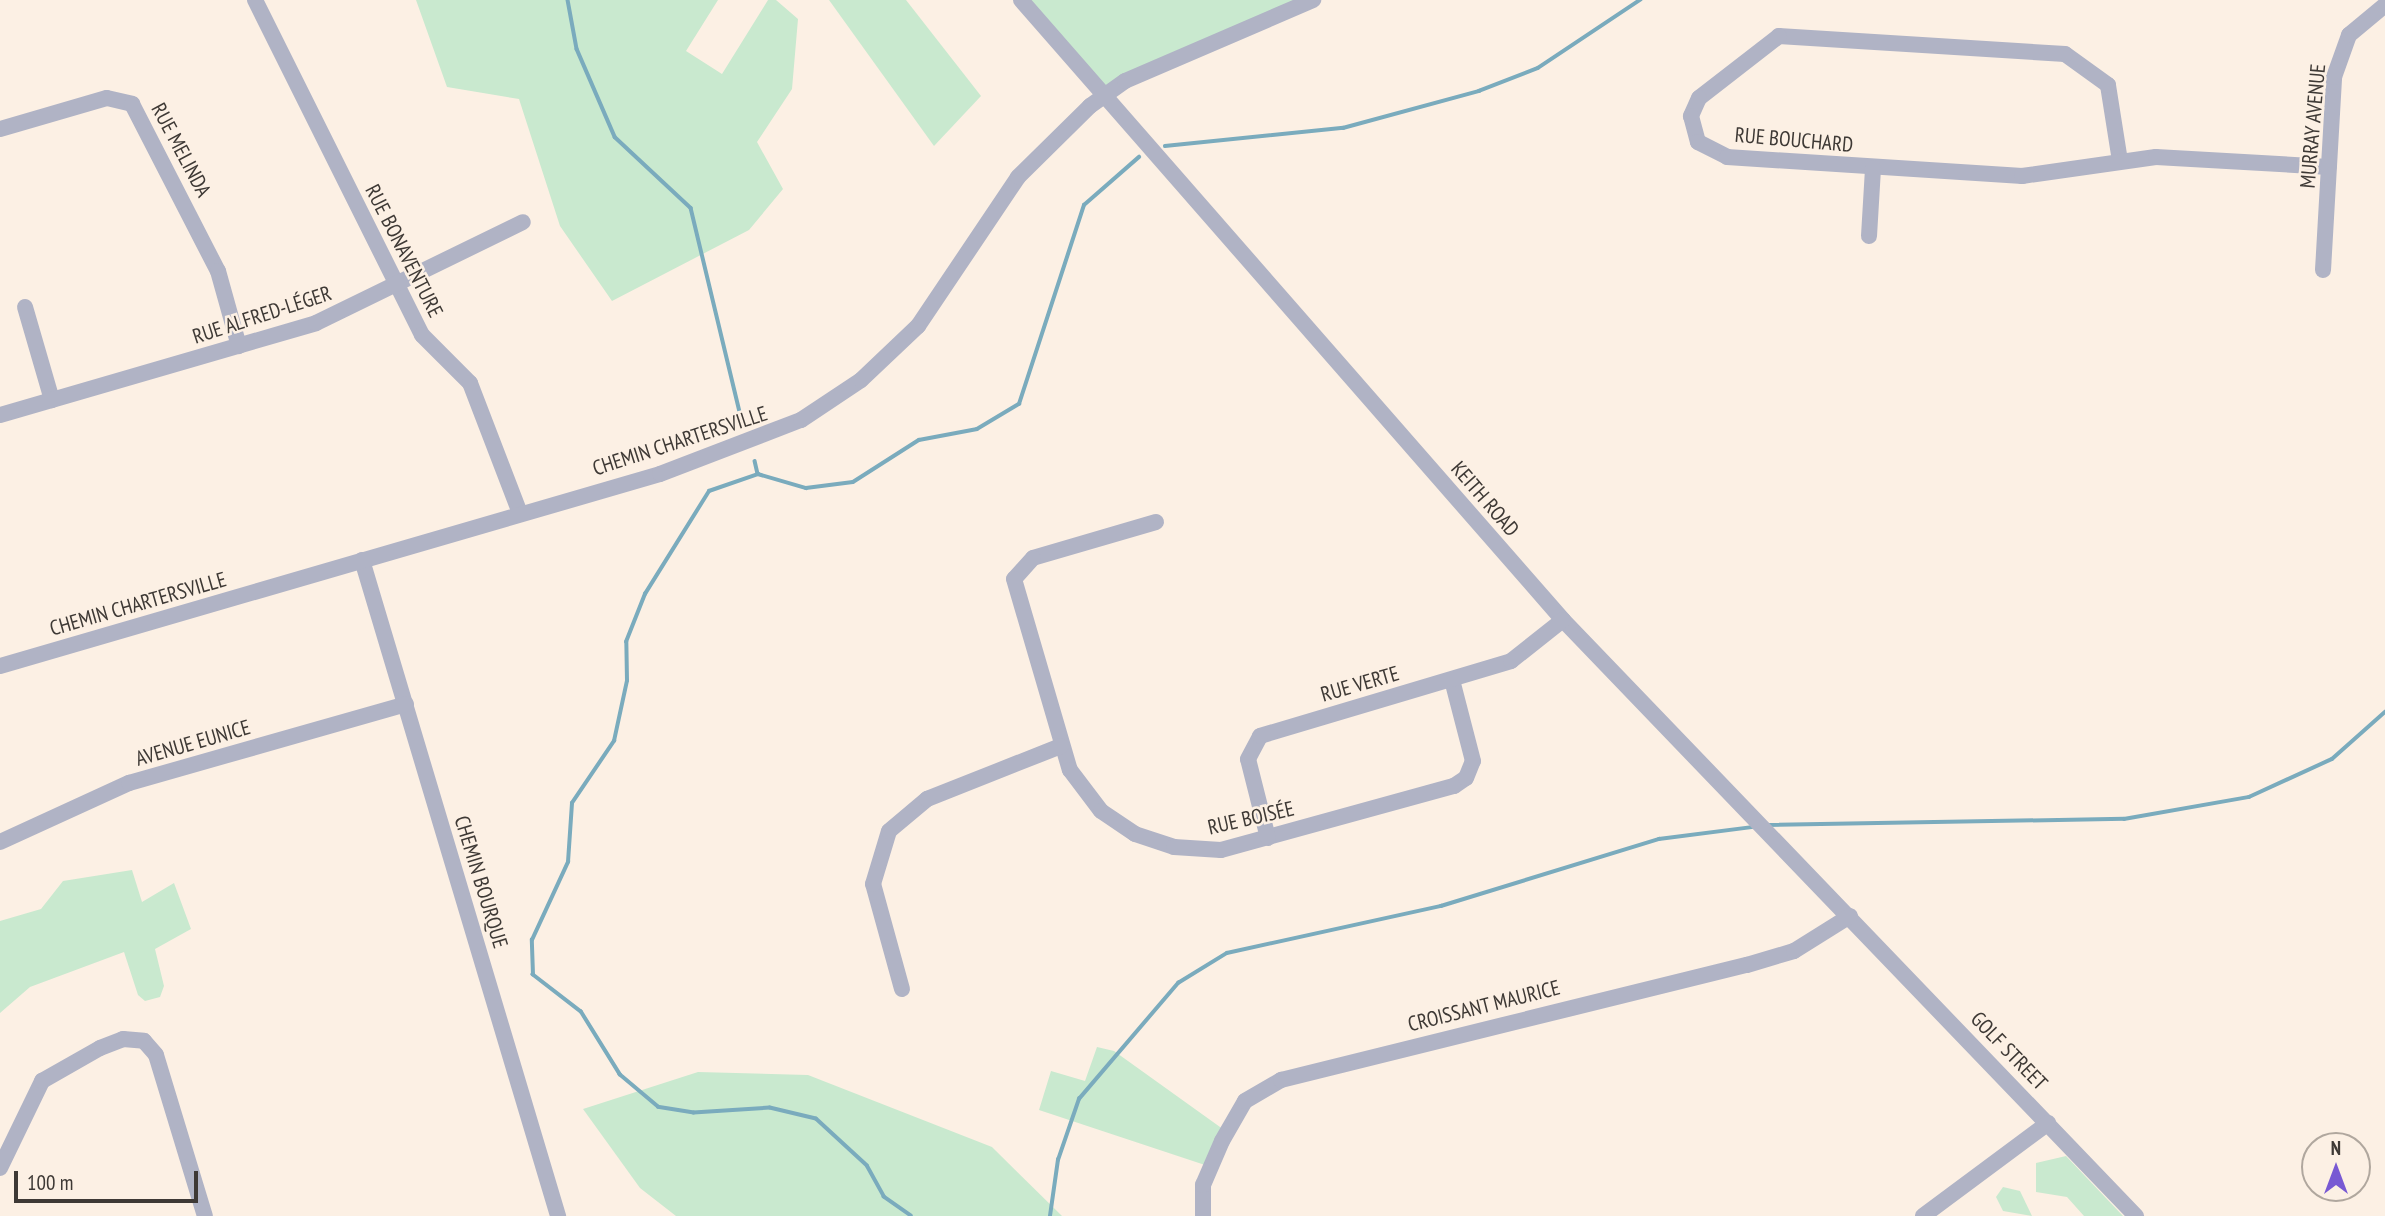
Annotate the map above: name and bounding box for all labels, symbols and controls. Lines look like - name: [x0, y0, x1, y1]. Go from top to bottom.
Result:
- street label: MURRAY AVENUE: [2295, 62, 2331, 190]
- street label: RUE MELINDA: [146, 99, 216, 201]
- street label: RUE BOUCHARD: [1734, 122, 1854, 158]
- street label: RUE BONAVENTURE: [360, 180, 448, 322]
- street label: RUE ALFRED-LÉGER: [189, 281, 335, 349]
- street label: CHEMIN CHARTERSVILLE: [589, 401, 771, 481]
- street label: KEITH ROAD: [1446, 456, 1524, 542]
- street label: CHEMIN CHARTERSVILLE: [47, 567, 229, 641]
- street label: RUE VERTE: [1318, 661, 1402, 707]
- street label: AVENUE EUNICE: [133, 715, 253, 771]
- street label: RUE BOISÉE: [1205, 796, 1297, 840]
- street label: CHEMIN BOURQUE: [449, 813, 513, 951]
- street label: CROISSANT MAURICE: [1405, 975, 1563, 1037]
- street label: GOLF STREET: [1965, 1006, 2053, 1096]
- north arrow: [2301, 1132, 2371, 1202]
- text: N: [2331, 1136, 2341, 1160]
- scale bar: [18, 1156, 201, 1200]
- text: 100 m: [27, 1169, 73, 1196]

